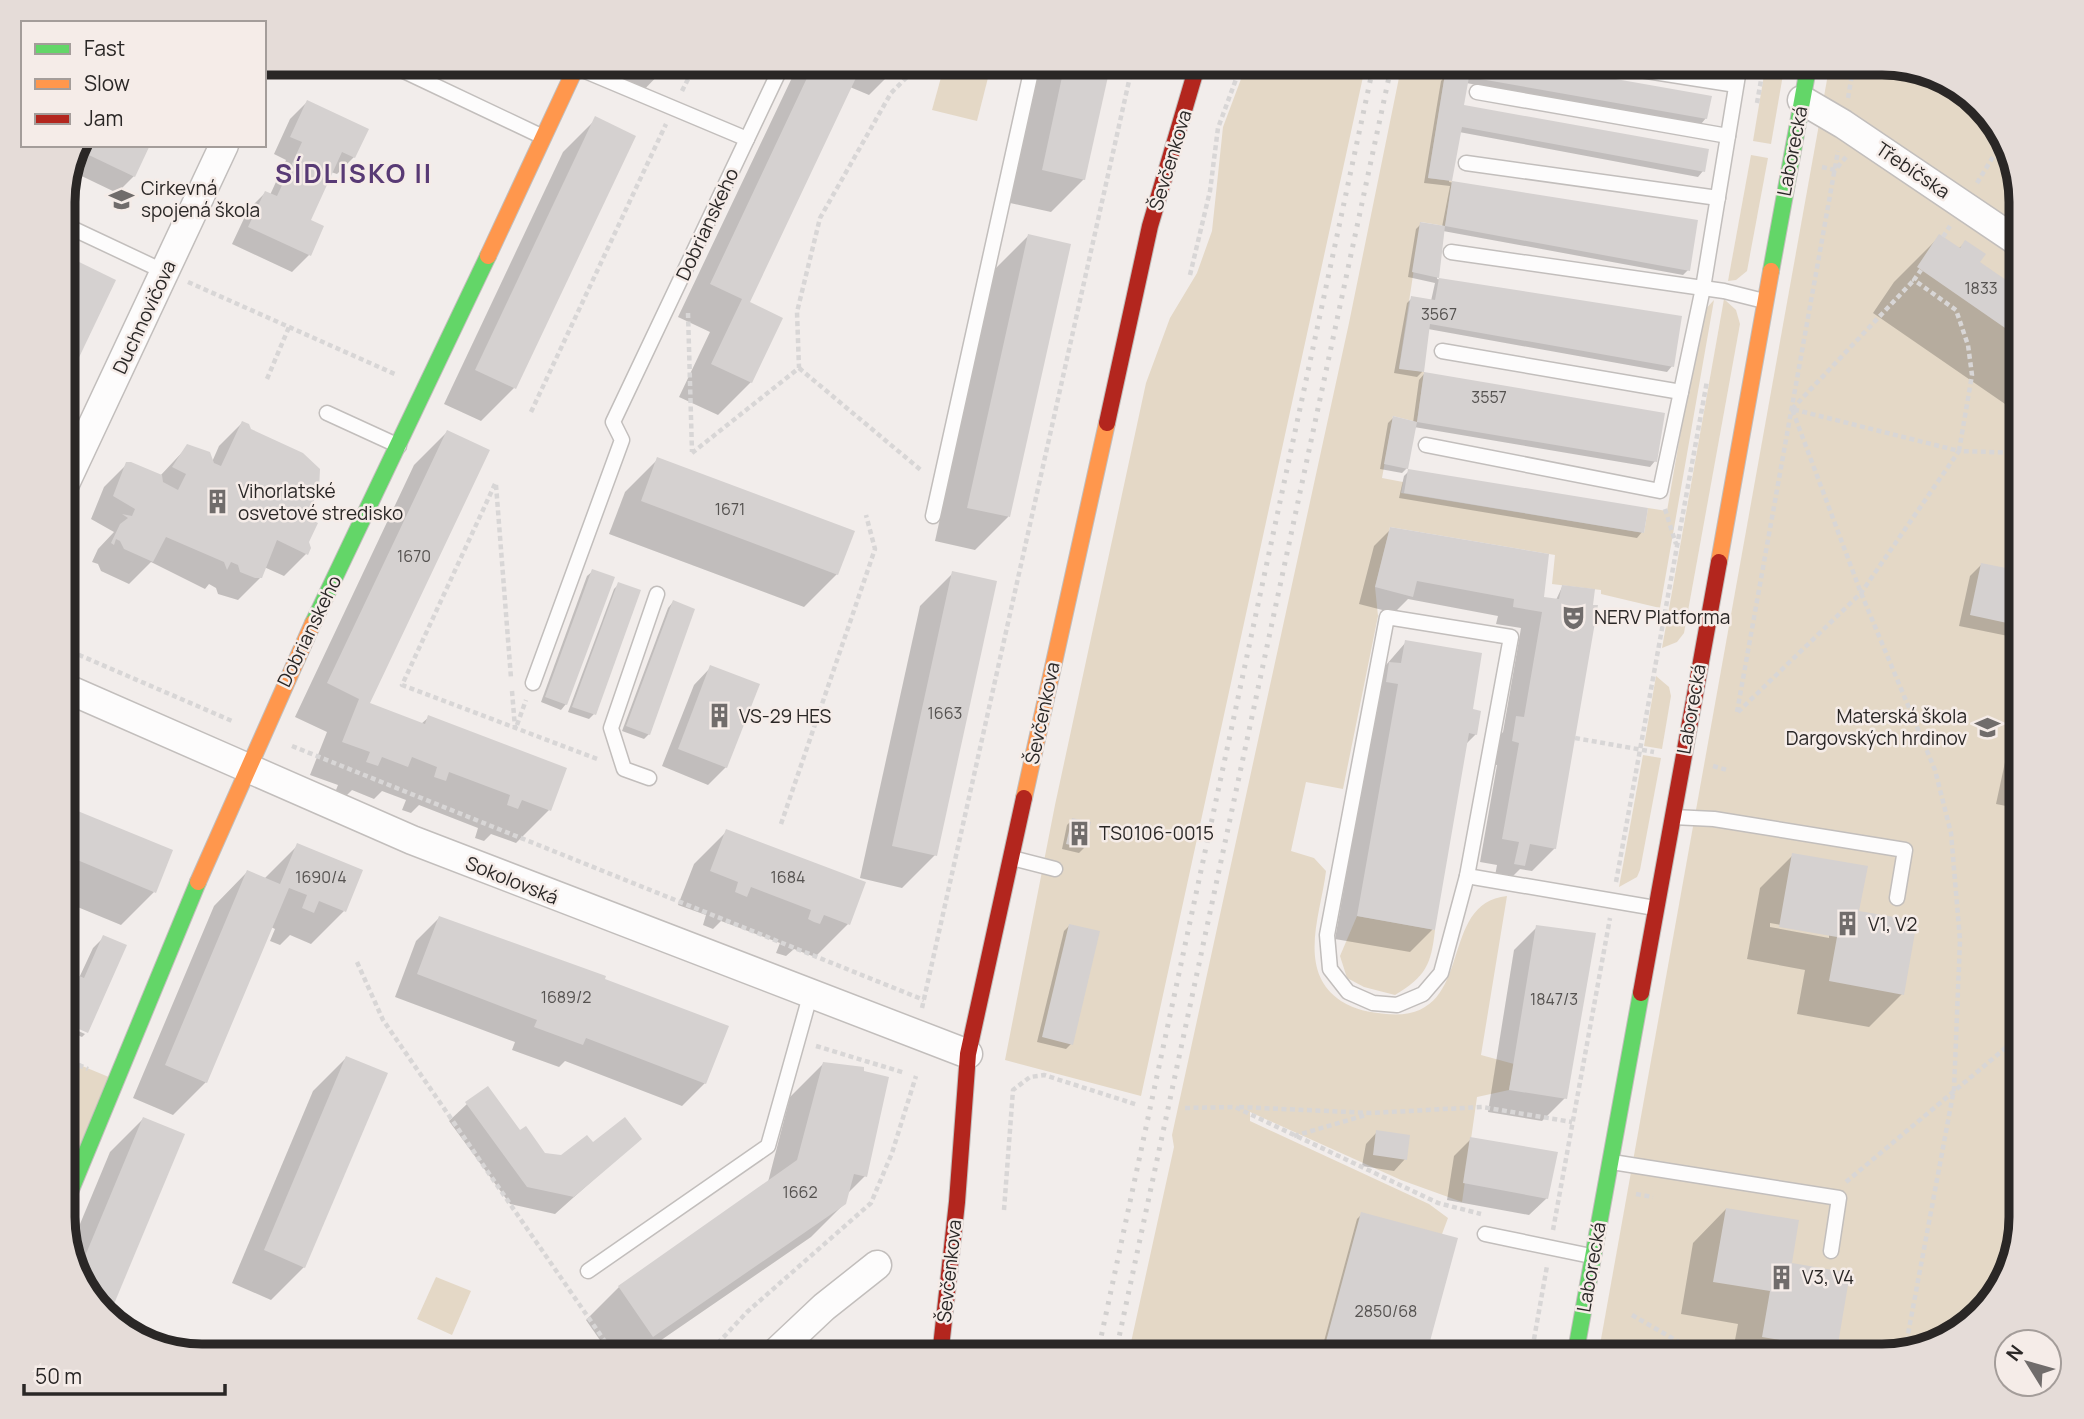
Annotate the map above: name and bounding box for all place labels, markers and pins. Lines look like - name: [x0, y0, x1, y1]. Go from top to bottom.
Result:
- place label: Cirkevná spojená škola: [141, 175, 260, 223]
- school or university icon: Cirkevná spojená škola: [107, 185, 135, 213]
- place label: Vihorlatské osvetové stredisko: [238, 478, 403, 526]
- building icon: Vihorlatské osvetové stredisko: [204, 488, 232, 516]
- theatre icon: NERV Platforma: [1560, 603, 1588, 631]
- place label: NERV Platforma: [1594, 604, 1730, 630]
- building icon: VS-29 HES: [705, 702, 733, 730]
- place label: VS-29 HES: [739, 703, 832, 729]
- place label: Materská škola Dargovských hrdinov: [1786, 703, 1967, 751]
- school or university icon: Materská škola Dargovských hrdinov: [1973, 713, 2001, 741]
- building icon: TS0106-0015: [1065, 819, 1093, 847]
- place label: TS0106-0015: [1099, 820, 1214, 846]
- building icon: V1, V2: [1834, 910, 1862, 938]
- place label: V1, V2: [1868, 911, 1917, 937]
- building icon: V3, V4: [1768, 1263, 1796, 1291]
- place label: V3, V4: [1802, 1264, 1854, 1290]

